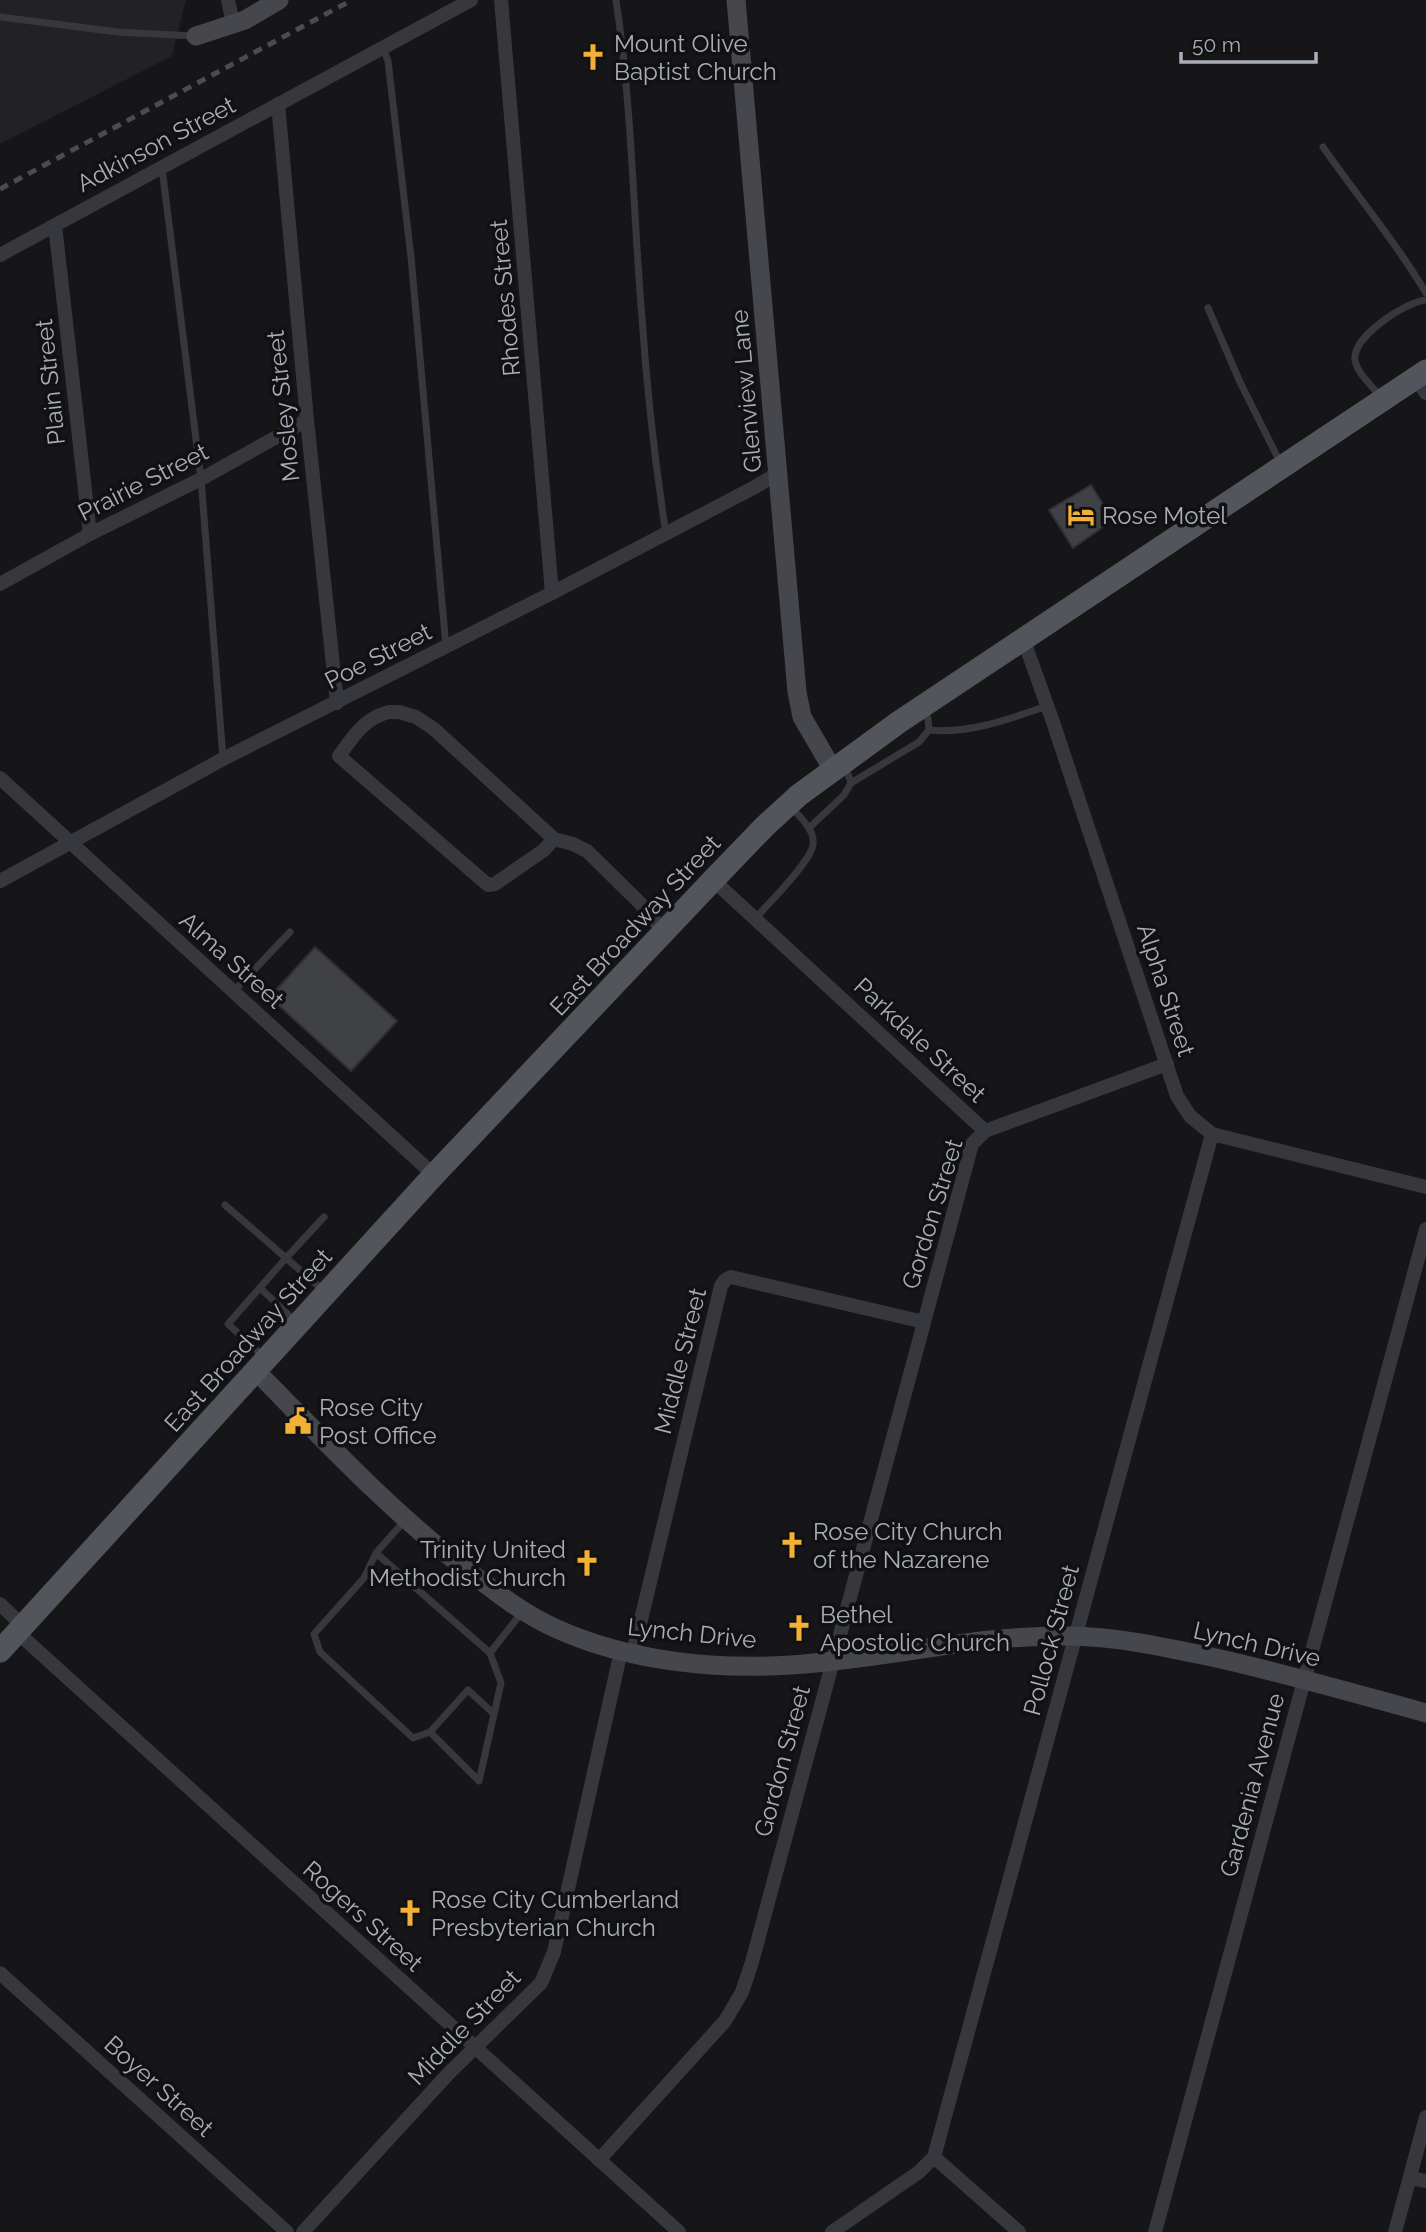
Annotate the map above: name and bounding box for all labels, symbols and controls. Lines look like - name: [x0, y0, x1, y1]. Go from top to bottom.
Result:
- scale bar: [1181, 21, 1316, 65]
- place label: Mount Olive Baptist Church: [614, 29, 777, 86]
- text: 50 m: [1192, 32, 1241, 57]
- church icon: Mount Olive Baptist Church: [578, 42, 608, 72]
- street label: Adkinson Street: [72, 90, 240, 198]
- street label: Rhodes Street: [484, 218, 526, 378]
- street label: Glenview Lane: [724, 308, 768, 474]
- street label: Plain Street: [29, 318, 71, 446]
- street label: Mosley Street: [261, 329, 305, 483]
- street label: Prairie Street: [73, 437, 213, 527]
- hotel icon: Rose Motel: [1066, 500, 1096, 530]
- place label: Rose Motel: [1102, 501, 1227, 530]
- street label: Poe Street: [320, 617, 436, 695]
- street label: East Broadway Street: [544, 829, 726, 1021]
- street label: Alma Street: [174, 906, 290, 1014]
- street label: Alpha Street: [1131, 920, 1201, 1060]
- street label: Parkdale Street: [848, 972, 992, 1108]
- street label: Gordon Street: [895, 1135, 969, 1293]
- street label: East Broadway Street: [158, 1242, 338, 1438]
- street label: Middle Street: [648, 1285, 712, 1437]
- place label: Rose City Post Office: [319, 1393, 437, 1450]
- public building icon: Rose City Post Office: [283, 1406, 313, 1436]
- place label: Rose City Church of the Nazarene: [813, 1517, 1003, 1574]
- church icon: Rose City Church of the Nazarene: [777, 1530, 807, 1560]
- place label: Trinity United Methodist Church: [369, 1535, 566, 1592]
- church icon: Trinity United Methodist Church: [572, 1548, 602, 1578]
- street label: Pollock Street: [1017, 1561, 1085, 1719]
- place label: Bethel Apostolic Church: [820, 1600, 1010, 1657]
- street label: Lynch Drive: [626, 1612, 758, 1654]
- church icon: Bethel Apostolic Church: [784, 1613, 814, 1643]
- street label: Lynch Drive: [1191, 1615, 1323, 1673]
- street label: Gordon Street: [748, 1682, 816, 1840]
- street label: Gardenia Avenue: [1214, 1690, 1290, 1880]
- street label: Rogers Street: [297, 1855, 429, 1977]
- place label: Rose City Cumberland Presbyterian Church: [431, 1885, 679, 1942]
- church icon: Rose City Cumberland Presbyterian Church: [395, 1898, 425, 1928]
- street label: Middle Street: [402, 1963, 526, 2091]
- street label: Boyer Street: [98, 2029, 220, 2143]

